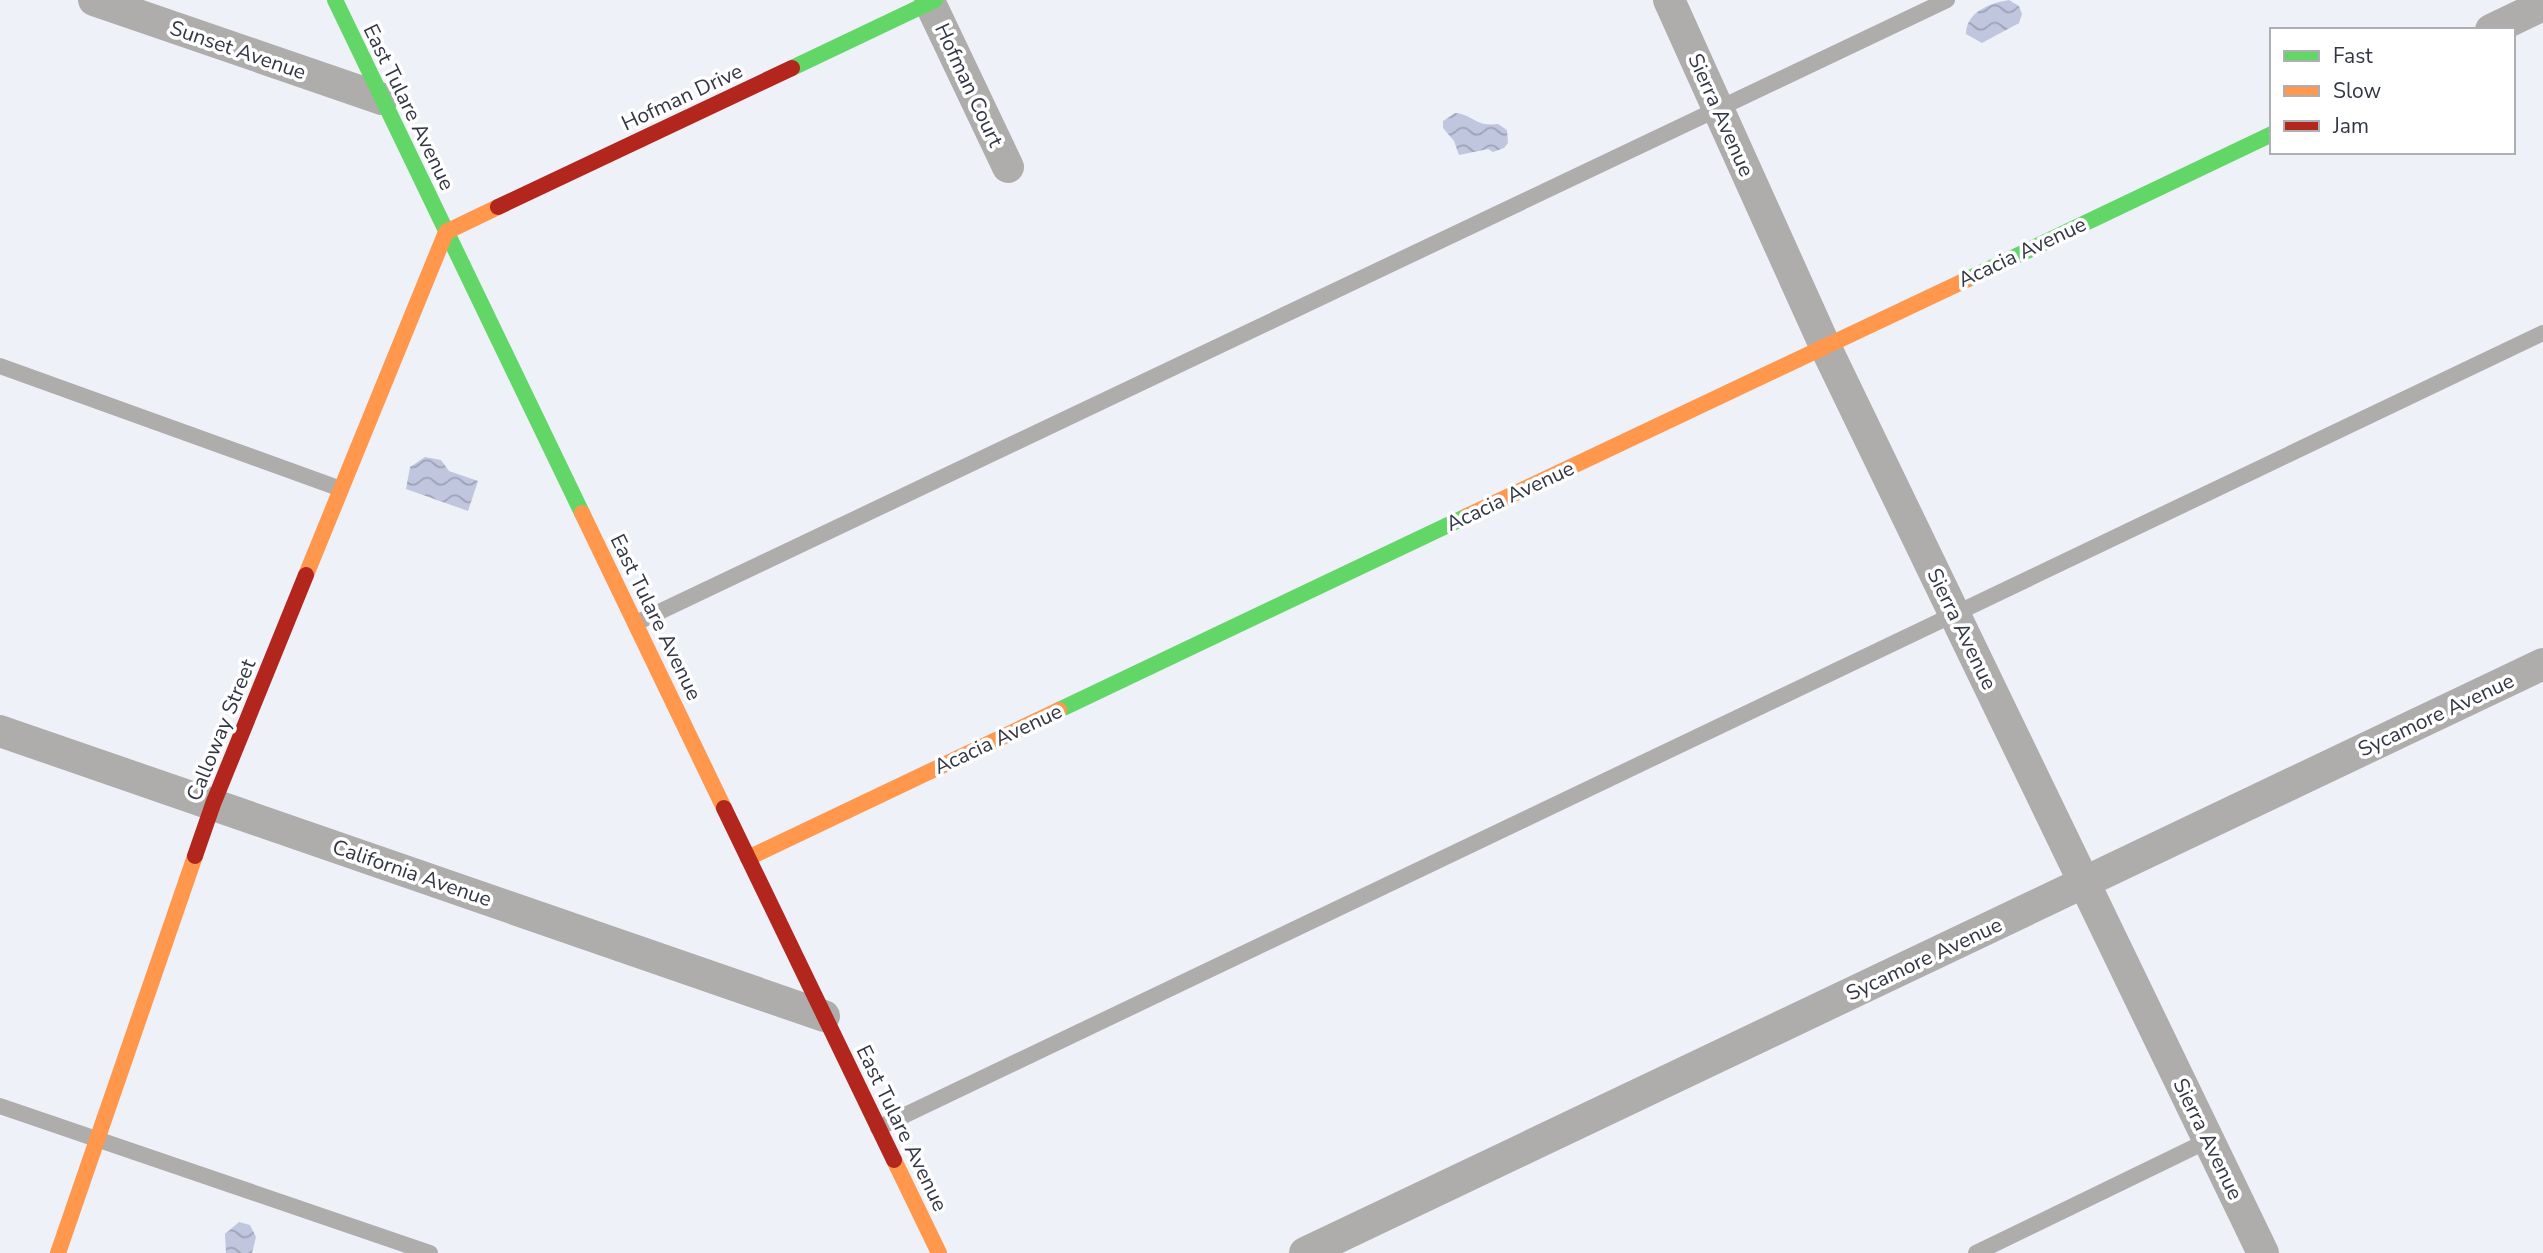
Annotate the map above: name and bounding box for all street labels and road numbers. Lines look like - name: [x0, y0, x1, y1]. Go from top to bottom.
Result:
- street label: Sunset Avenue: [166, 14, 310, 86]
- street label: East Tulare Avenue: [357, 19, 461, 195]
- street label: Hofman Court: [928, 19, 1010, 152]
- street label: Sierra Avenue: [1681, 49, 1761, 181]
- street label: Hofman Drive: [617, 57, 747, 137]
- street label: Acacia Avenue: [1953, 210, 2091, 294]
- street label: Acacia Avenue: [1441, 454, 1579, 538]
- street label: East Tulare Avenue: [604, 529, 708, 705]
- street label: Sierra Avenue: [1921, 564, 2003, 694]
- street label: Calloway Street: [180, 654, 262, 805]
- street label: Sycamore Avenue: [2353, 667, 2519, 763]
- street label: Acacia Avenue: [929, 697, 1067, 781]
- street label: California Avenue: [329, 833, 495, 913]
- street label: Sycamore Avenue: [1841, 911, 2007, 1007]
- street label: East Tulare Avenue: [850, 1040, 954, 1216]
- street label: Sierra Avenue: [2167, 1074, 2249, 1204]

